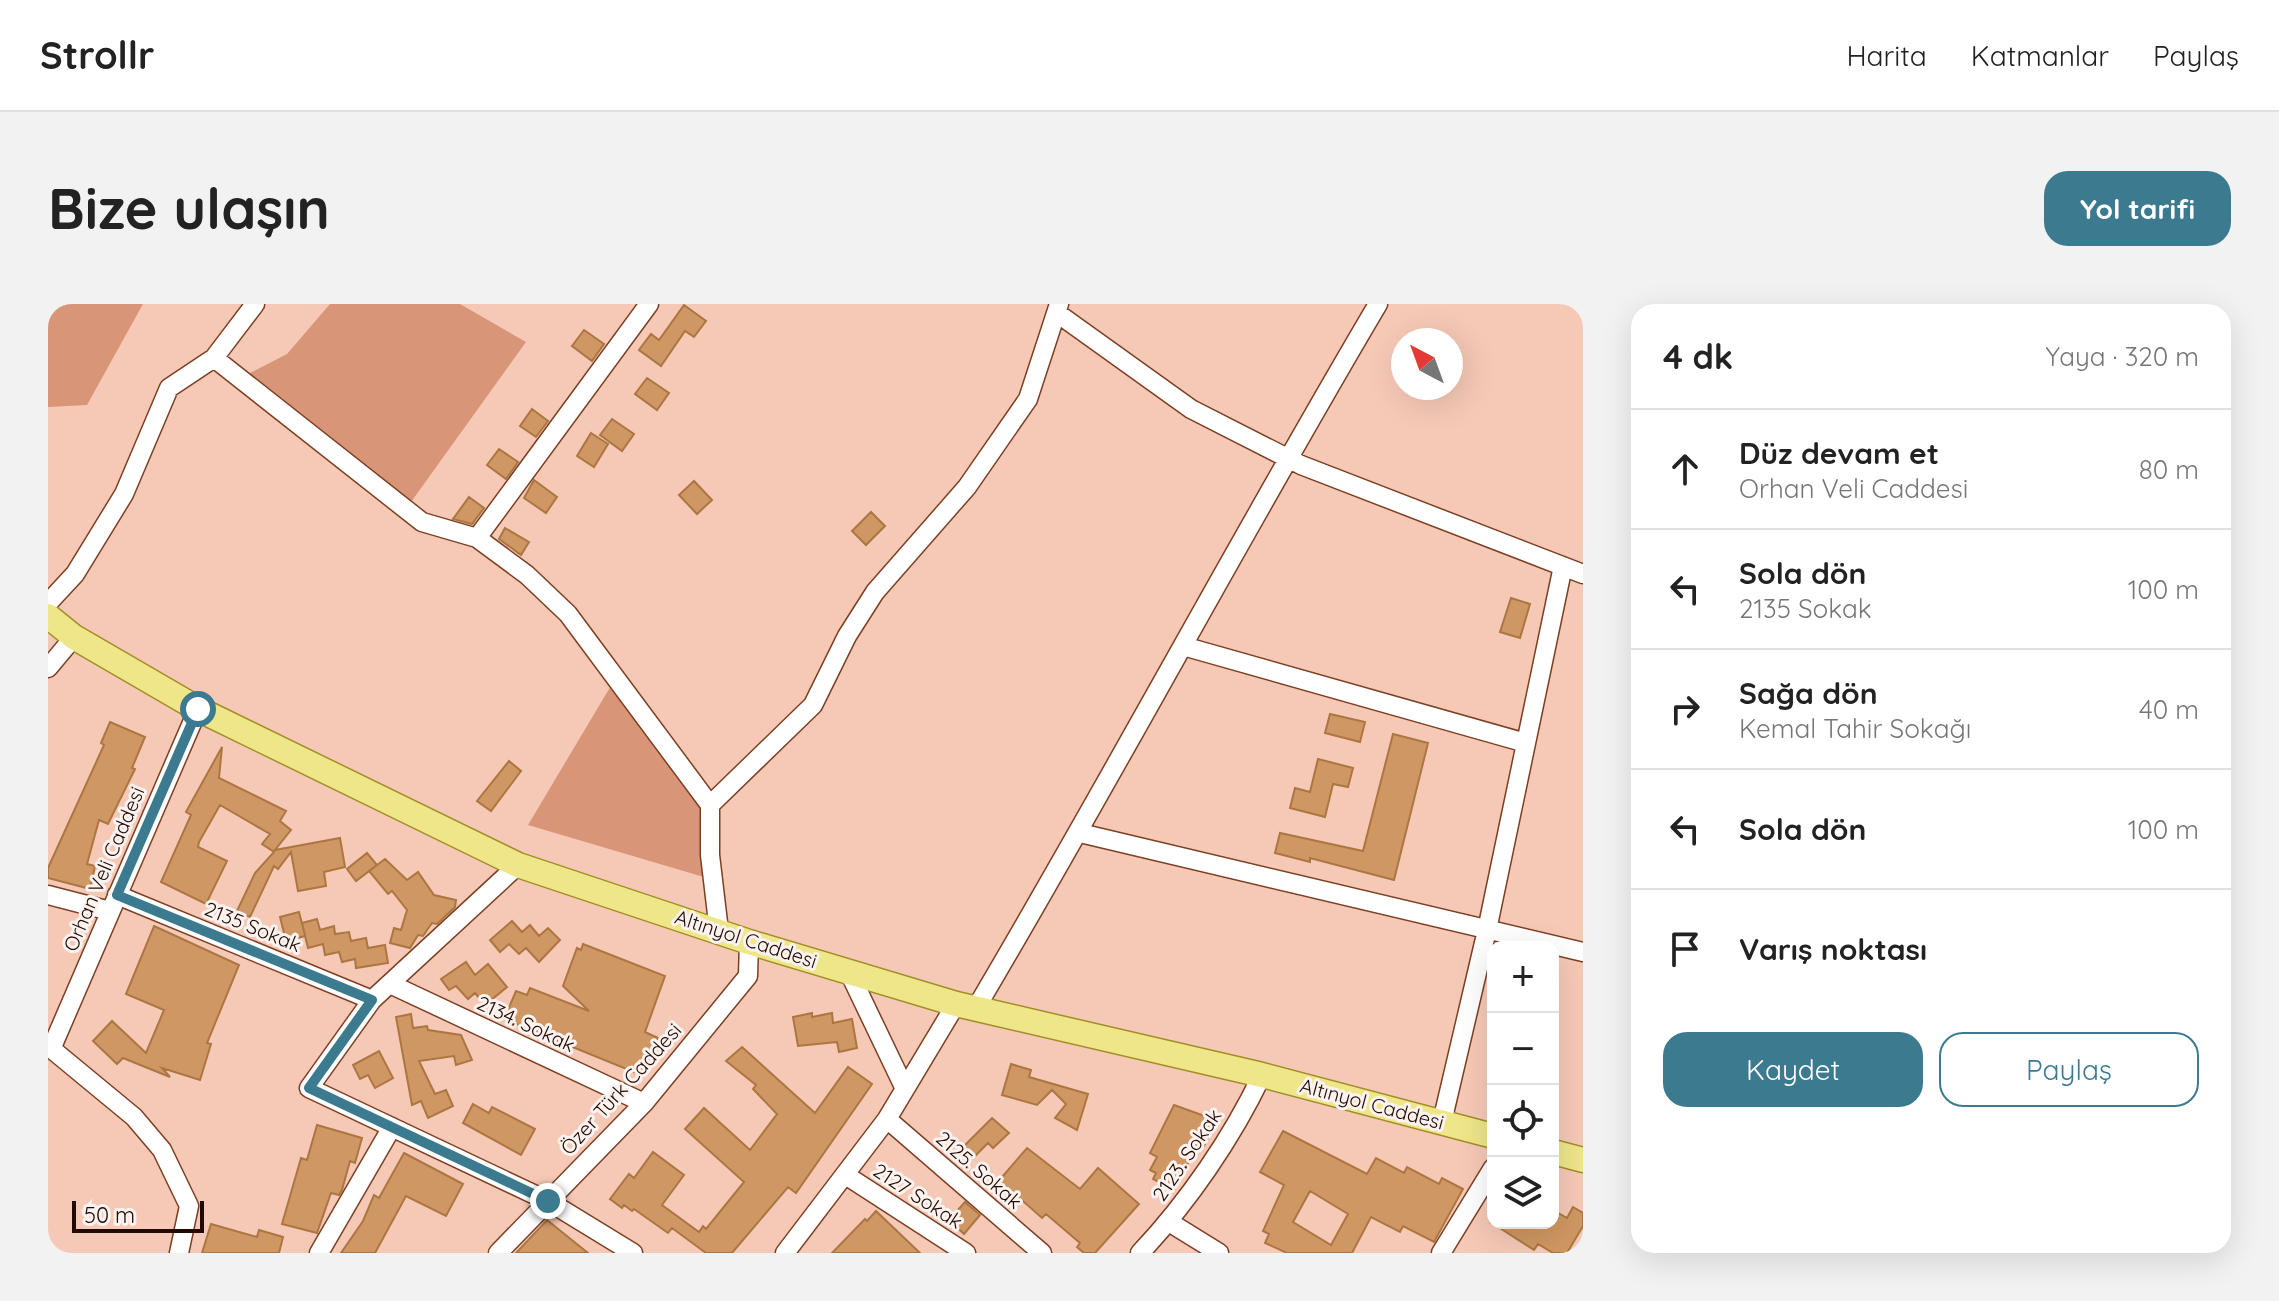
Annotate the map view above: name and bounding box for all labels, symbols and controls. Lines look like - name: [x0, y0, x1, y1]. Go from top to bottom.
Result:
- text: Strollr: [40, 31, 155, 79]
- text: Harita: [1846, 38, 1927, 73]
- text: Katmanlar: [1971, 38, 2109, 73]
- text: Paylaş: [2153, 38, 2239, 73]
- button: Yol tarifi: [2044, 171, 2231, 246]
- text: Bize ulaşın: [48, 173, 330, 243]
- north arrow: [1391, 328, 1463, 400]
- text: 4 dk: [1663, 335, 1733, 378]
- text: Yaya · 320 m: [2045, 340, 2199, 373]
- text: Düz devam et: [1739, 434, 1939, 472]
- icon: ahead: [1663, 447, 1707, 491]
- text: 80 m: [2139, 453, 2199, 486]
- text: Orhan Veli Caddesi: [1739, 472, 1968, 505]
- text: Sola dön: [1739, 554, 1866, 592]
- icon: left: [1663, 567, 1707, 611]
- text: 100 m: [2128, 573, 2199, 606]
- text: 2135 Sokak: [1739, 592, 1872, 625]
- text: Sağa dön: [1739, 674, 1878, 712]
- icon: right: [1663, 687, 1707, 731]
- route start: [180, 691, 216, 727]
- text: 40 m: [2139, 693, 2199, 726]
- text: Kemal Tahir Sokağı: [1739, 712, 1971, 745]
- street label: Orhan Veli Caddesi: [58, 783, 150, 955]
- icon: left: [1663, 807, 1707, 851]
- text: Sola dön: [1739, 810, 1866, 848]
- text: 100 m: [2128, 813, 2199, 846]
- street label: 2135 Sokak: [201, 896, 305, 957]
- street label: Altınyol Caddesi: [672, 904, 820, 973]
- icon: arrive: [1663, 927, 1707, 971]
- text: Varış noktası: [1739, 930, 1927, 968]
- map controls: [1487, 941, 1559, 1229]
- button: +: [1487, 941, 1559, 1013]
- street label: 2134. Sokak: [473, 990, 579, 1057]
- button: −: [1487, 1013, 1559, 1085]
- street label: Özer Türk Caddesi: [555, 1018, 686, 1160]
- button: Kaydet: [1663, 1032, 1923, 1107]
- button: Paylaş: [1939, 1032, 2199, 1107]
- street label: Altınyol Caddesi: [1298, 1072, 1447, 1135]
- button: locate: [1487, 1085, 1559, 1157]
- street label: 2123. Sokak: [1147, 1104, 1227, 1206]
- street label: 2125. Sokak: [931, 1125, 1027, 1214]
- street label: 2127 Sokak: [869, 1157, 968, 1234]
- button: layers: [1487, 1157, 1559, 1229]
- route end: [530, 1183, 566, 1219]
- scale bar: [72, 1197, 204, 1233]
- text: 50 m: [84, 1201, 135, 1229]

